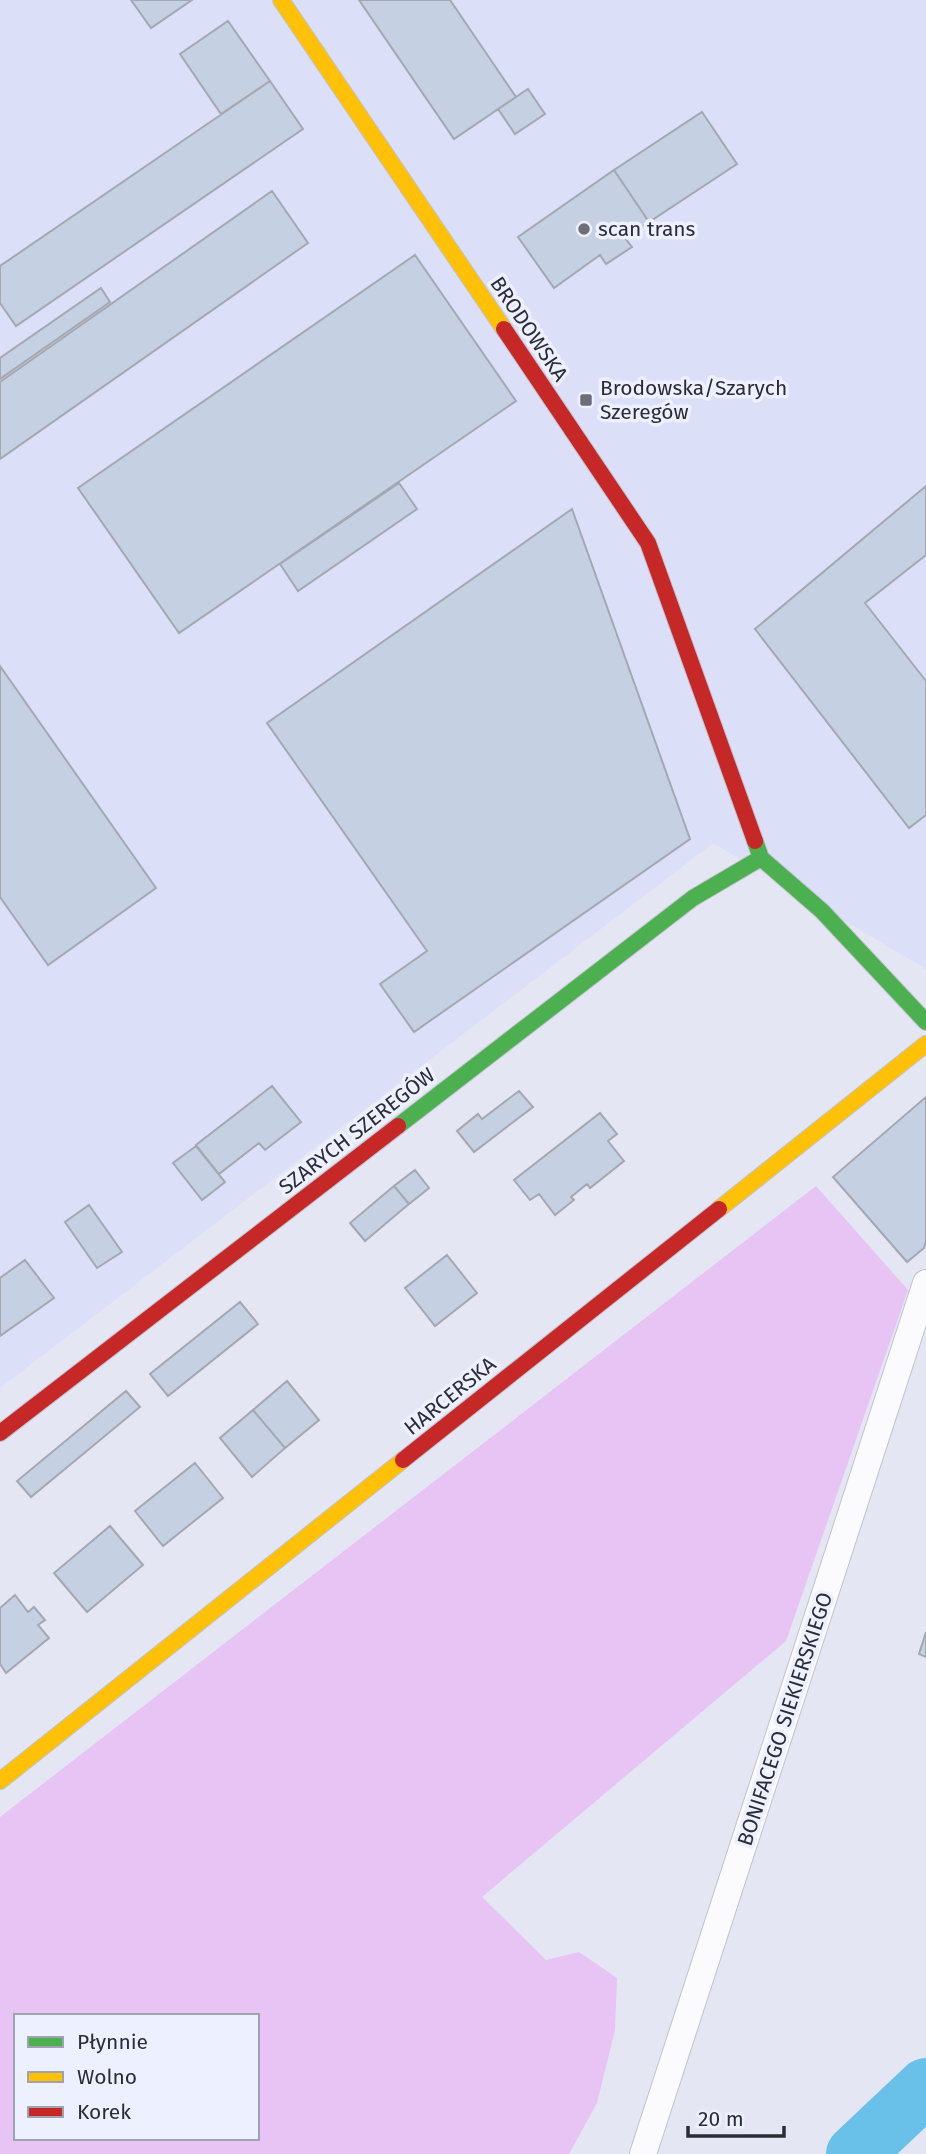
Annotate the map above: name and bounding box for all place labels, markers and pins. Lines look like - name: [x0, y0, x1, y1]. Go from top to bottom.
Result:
- place label: scan trans: [598, 216, 696, 242]
- marker: scan trans: [576, 221, 592, 237]
- place label: Brodowska/Szarych Szeregów: [600, 375, 787, 425]
- marker: Brodowska/Szarych Szeregów: [578, 392, 594, 408]

